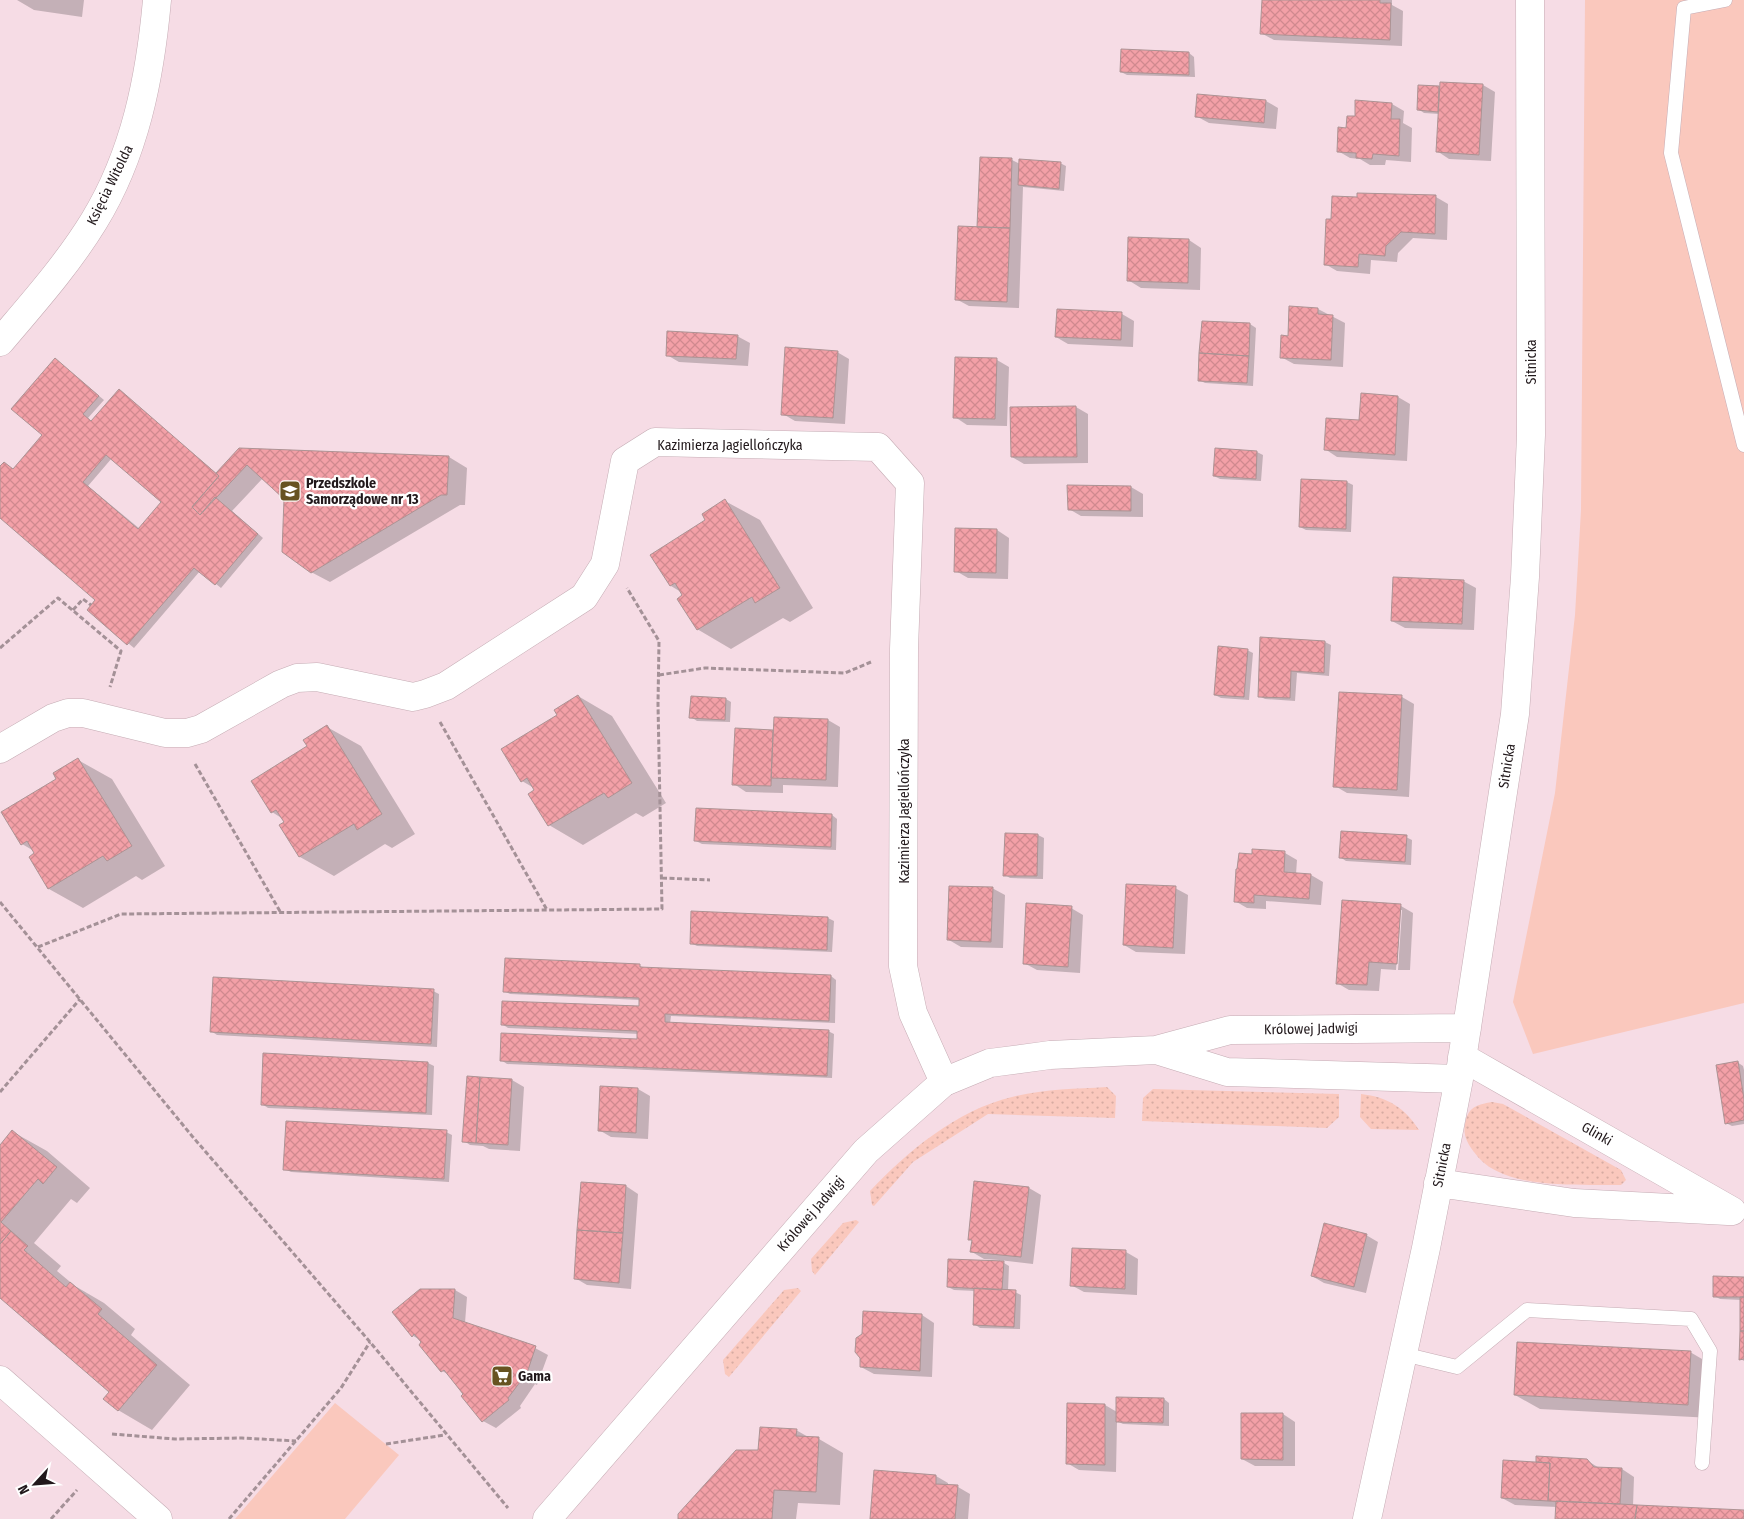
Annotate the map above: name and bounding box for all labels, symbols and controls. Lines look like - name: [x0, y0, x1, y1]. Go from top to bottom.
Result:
- street label: Księcia Witolda: [83, 142, 137, 228]
- street label: Sitnicka: [1523, 339, 1540, 385]
- street label: Kazimierza Jagiellończyka: [657, 437, 803, 454]
- place label: Przedszkole Samorządowe nr 13: [306, 475, 419, 508]
- school or university icon: Przedszkole Samorządowe nr 13: [278, 479, 302, 503]
- street label: Kazimierza Jagiellończyka: [896, 738, 913, 884]
- street label: Sitnicka: [1495, 742, 1519, 790]
- street label: Królowej Jadwigi: [1264, 1020, 1358, 1038]
- street label: Glinki: [1579, 1118, 1615, 1150]
- street label: Sitnicka: [1429, 1141, 1455, 1189]
- street label: Królowej Jadwigi: [774, 1173, 848, 1255]
- supermarket icon: Gama: [490, 1364, 514, 1388]
- place label: Gama: [518, 1368, 551, 1385]
- north arrow: [10, 1459, 60, 1509]
- text: N: [14, 1482, 33, 1497]

